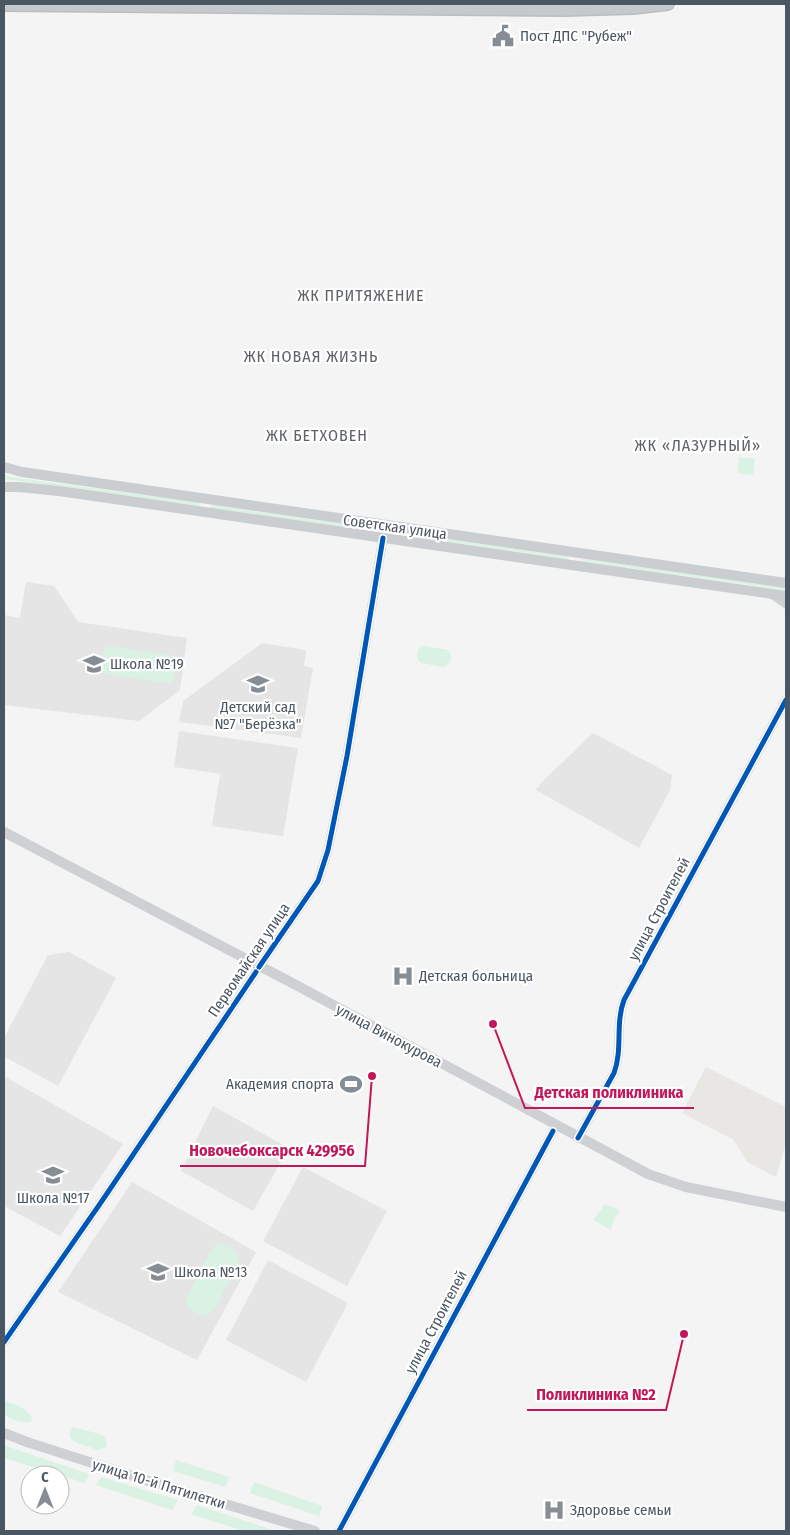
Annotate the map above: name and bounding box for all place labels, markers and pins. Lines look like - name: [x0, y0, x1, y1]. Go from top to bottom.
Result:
- public building icon: Пост ДПС "Рубеж": [490, 23, 516, 49]
- place label: Пост ДПС "Рубеж": [520, 27, 632, 45]
- school or university icon: Школа №19: [81, 651, 107, 677]
- place label: Школа №19: [110, 655, 184, 673]
- school or university icon: Детский сад №7 "Берёзка": [245, 671, 271, 697]
- place label: Детский сад №7 "Берёзка": [215, 698, 301, 733]
- hospital icon: Детская больница: [390, 963, 416, 989]
- place label: Детская больница: [418, 967, 533, 985]
- sports icon: Академия спорта: [338, 1071, 364, 1097]
- place label: Академия спорта: [226, 1075, 334, 1093]
- callout: Детская поликлиника: [525, 1077, 694, 1108]
- callout: Новочебоксарск 429956: [180, 1135, 365, 1166]
- school or university icon: Школа №17: [40, 1162, 66, 1188]
- place label: Школа №17: [17, 1189, 89, 1207]
- school or university icon: Школа №13: [145, 1259, 171, 1285]
- place label: Школа №13: [174, 1263, 248, 1281]
- callout: Поликлиника №2: [527, 1379, 666, 1410]
- hospital icon: Здоровье семьи: [541, 1497, 567, 1523]
- place label: Здоровье семьи: [570, 1501, 672, 1519]

